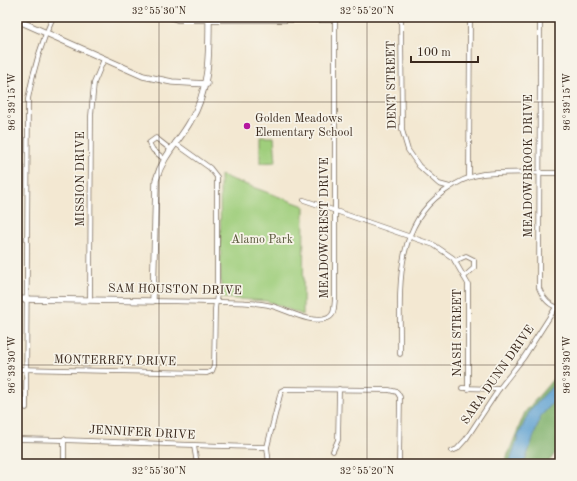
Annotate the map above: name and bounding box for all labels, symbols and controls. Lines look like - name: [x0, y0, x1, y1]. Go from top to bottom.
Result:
- text: 32°55'30"N: [132, 6, 187, 16]
- text: 32°55'20"N: [340, 6, 395, 16]
- scale bar: [411, 38, 478, 64]
- street label: DENT STREET: [385, 41, 399, 129]
- text: 100 m: [417, 47, 451, 59]
- text: 96°39'15"W: [7, 73, 17, 131]
- text: 96°39'15"W: [562, 73, 572, 131]
- street label: MEADOWBROOK DRIVE: [523, 94, 535, 238]
- place label: Golden Meadows Elementary School: [255, 113, 353, 139]
- marker: Golden Meadows Elementary School: [242, 121, 252, 131]
- street label: MISSION DRIVE: [75, 131, 87, 227]
- street label: MEADOWCREST DRIVE: [319, 157, 331, 299]
- park label: Alamo Park: [231, 234, 293, 246]
- street label: SAM HOUSTON DRIVE: [108, 283, 242, 297]
- street label: NASH STREET: [452, 289, 464, 377]
- street label: SARA DUNN DRIVE: [459, 323, 537, 427]
- text: 96°39'30"W: [7, 336, 17, 394]
- text: 96°39'30"W: [562, 336, 572, 394]
- street label: MONTERREY DRIVE: [54, 354, 176, 368]
- street label: JENNIFER DRIVE: [88, 424, 196, 442]
- text: 32°55'30"N: [132, 466, 187, 476]
- text: 32°55'20"N: [340, 466, 395, 476]

